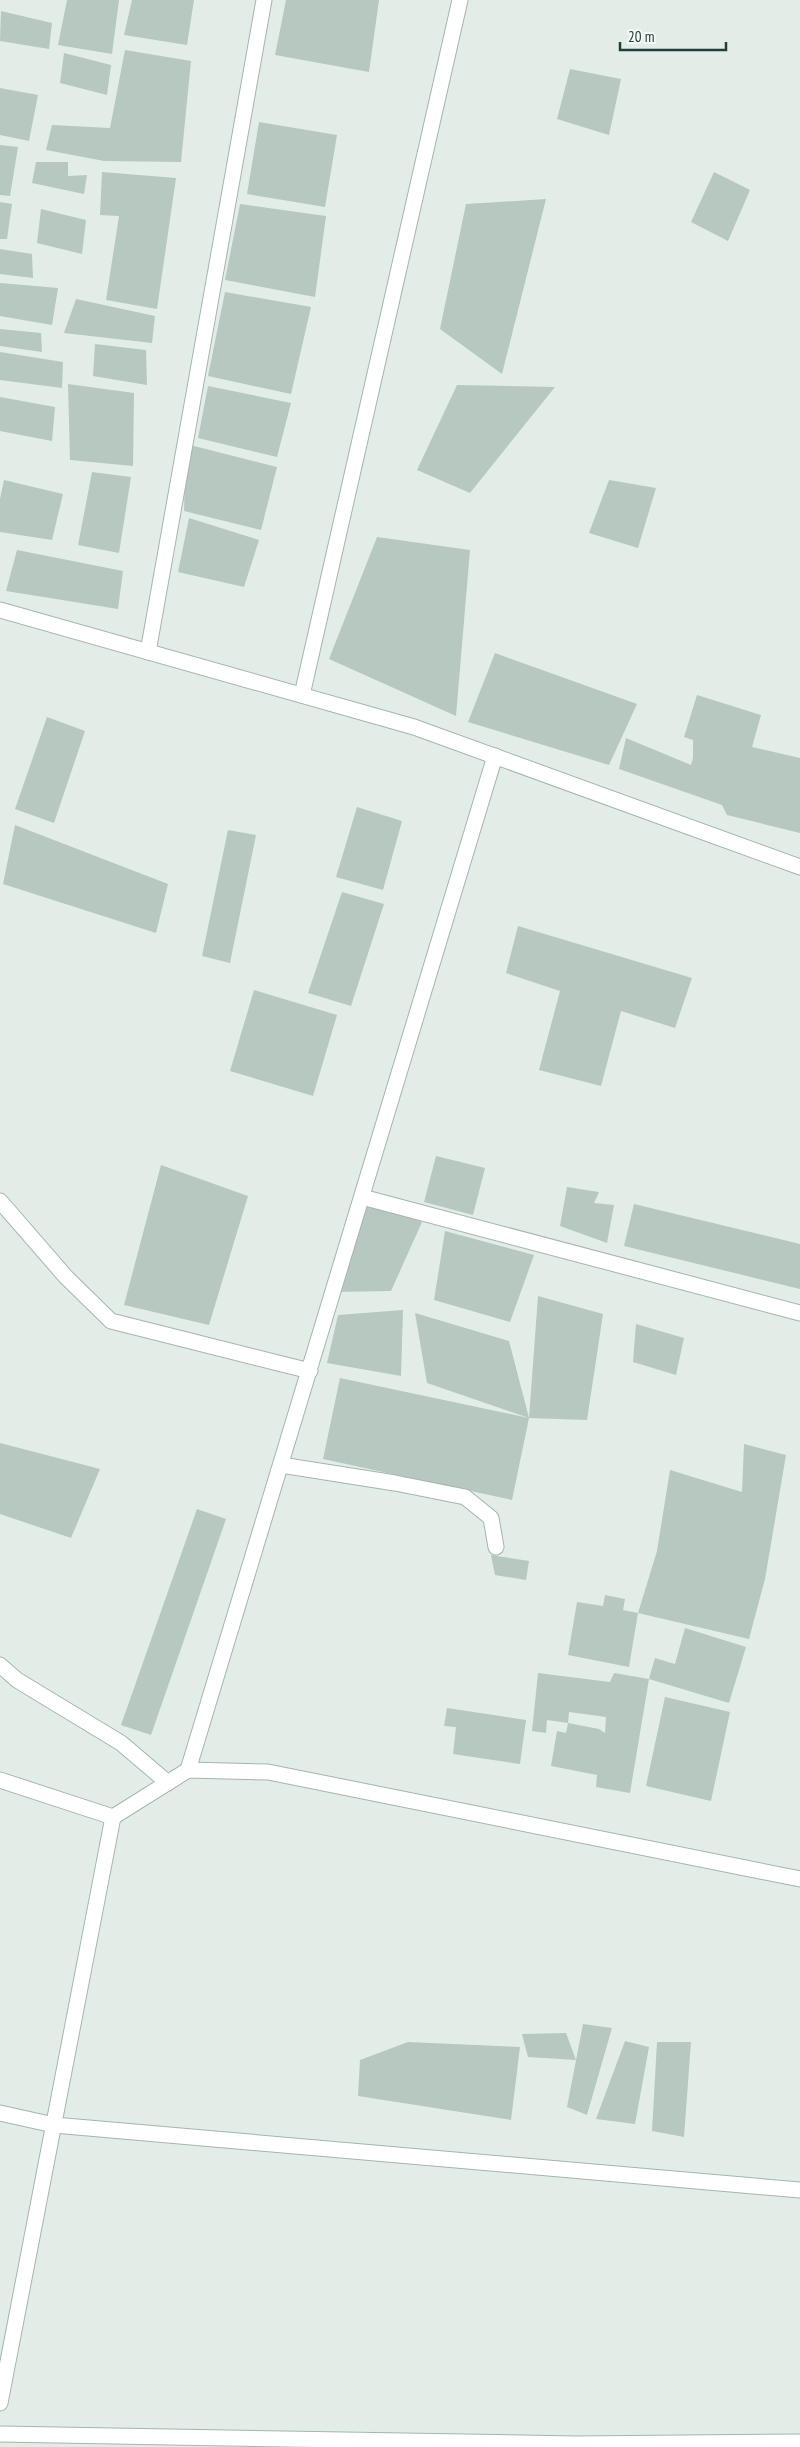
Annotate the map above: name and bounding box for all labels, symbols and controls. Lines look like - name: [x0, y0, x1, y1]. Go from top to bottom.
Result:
- scale bar: [620, 20, 726, 52]
- text: 20 m: [628, 27, 654, 46]

